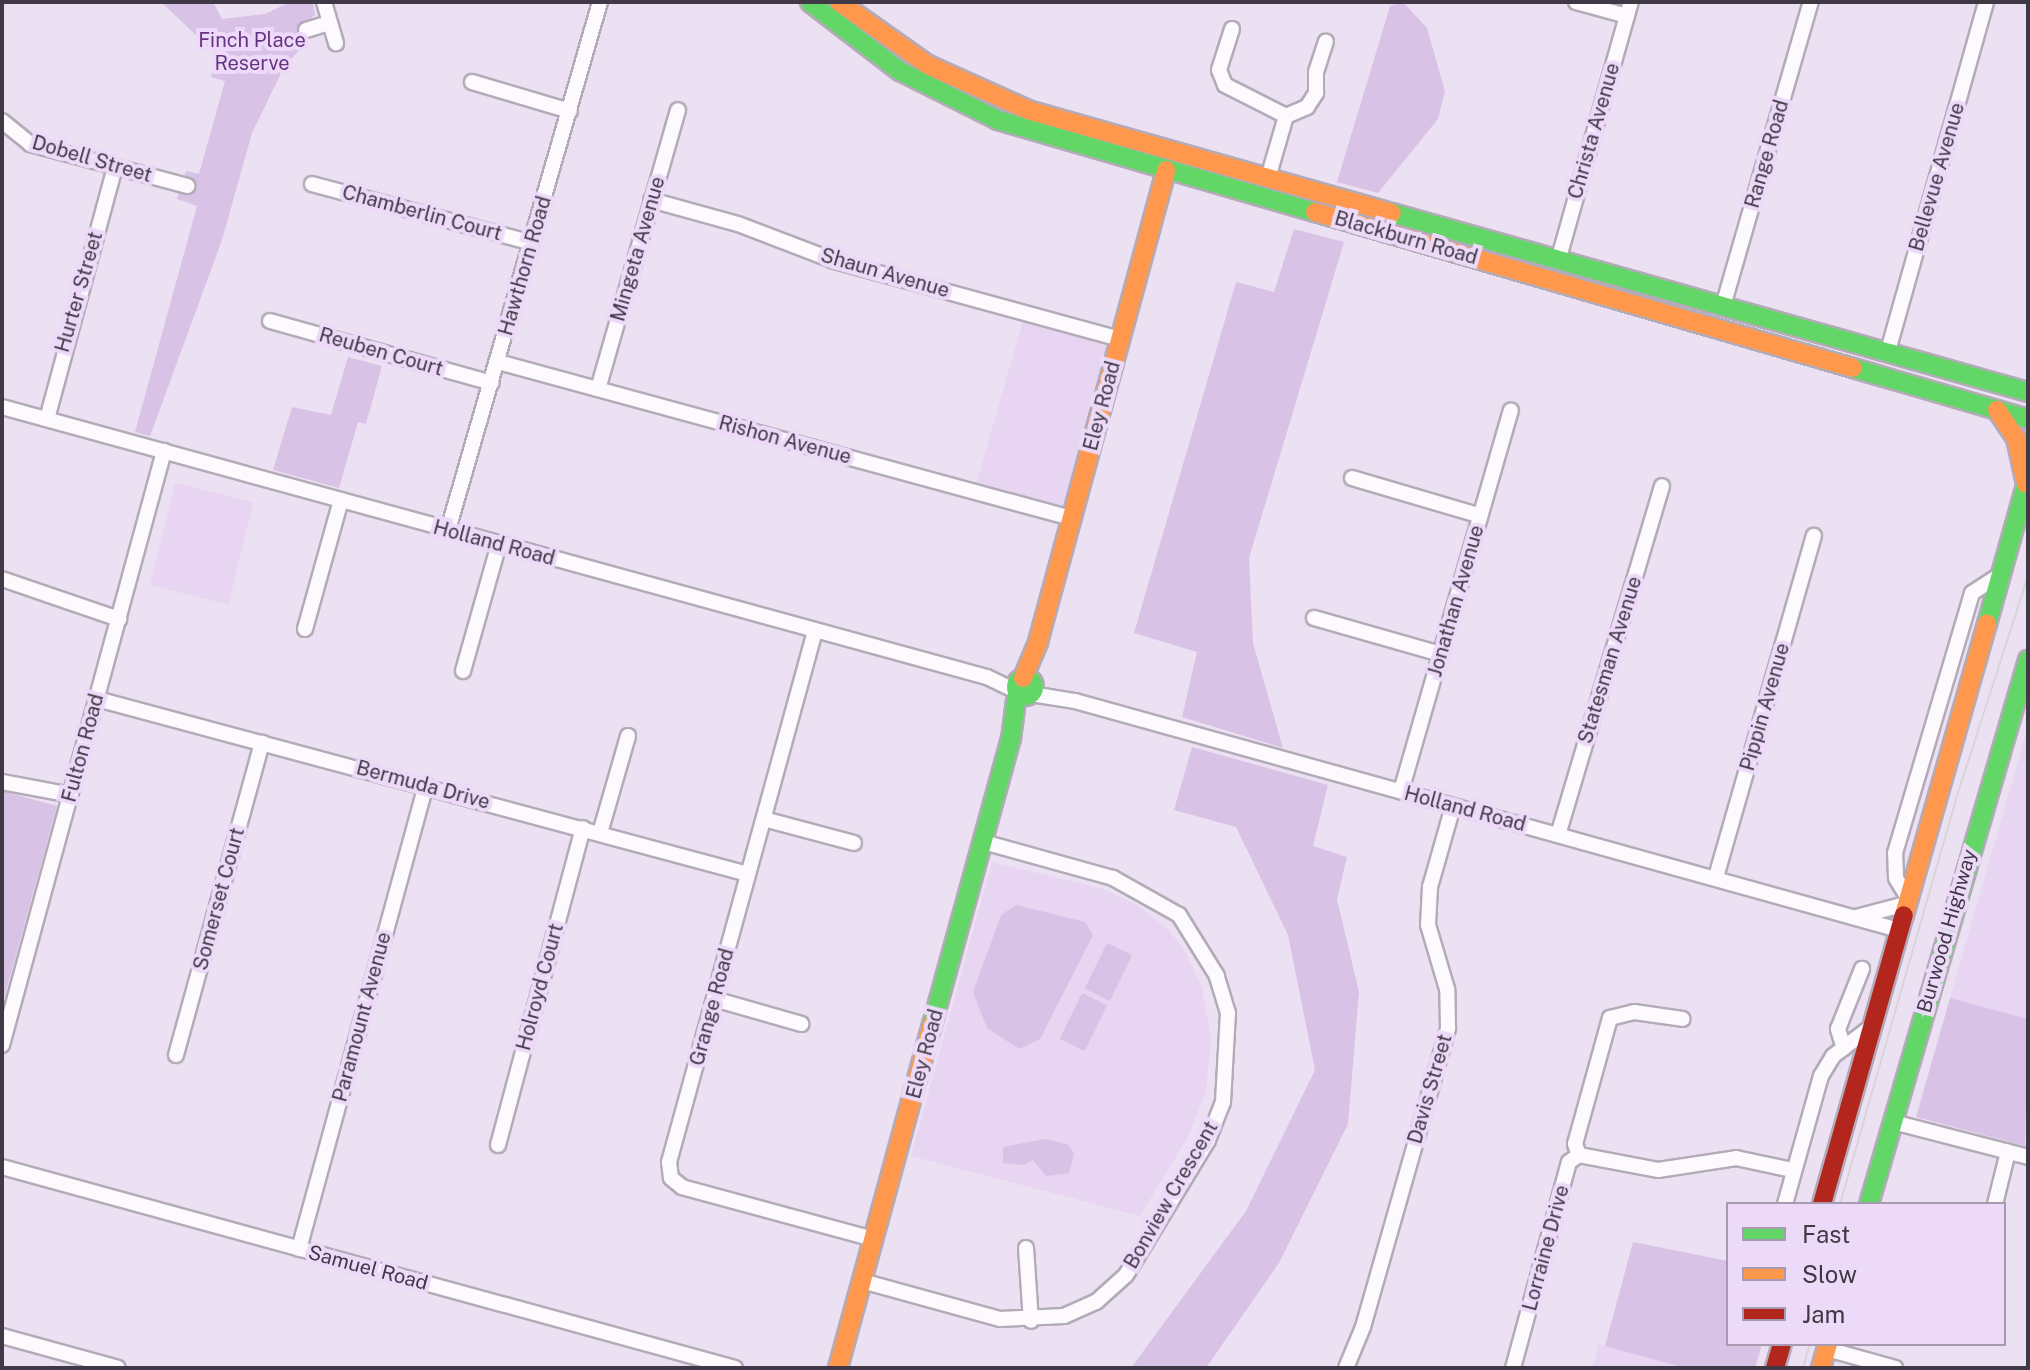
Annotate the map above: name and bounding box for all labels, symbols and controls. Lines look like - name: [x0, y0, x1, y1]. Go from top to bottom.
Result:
- park label: Finch Place Reserve: [198, 29, 306, 76]
- street label: Christa Avenue: [1563, 60, 1625, 202]
- street label: Range Road: [1740, 97, 1794, 211]
- street label: Bellevue Avenue: [1904, 100, 1970, 254]
- street label: Dobell Street: [29, 130, 155, 188]
- street label: Mingeta Avenue: [606, 174, 670, 324]
- street label: Chamberlin Court: [340, 180, 504, 246]
- street label: Hawthorn Road: [494, 194, 556, 338]
- street label: Blackburn Road: [1332, 206, 1480, 270]
- street label: Hurter Street: [50, 229, 108, 355]
- street label: Shaun Avenue: [818, 243, 952, 303]
- street label: Reuben Court: [316, 323, 446, 381]
- street label: Eley Road: [1079, 359, 1125, 453]
- street label: Rishon Avenue: [716, 411, 854, 469]
- street label: Holland Road: [431, 515, 557, 571]
- street label: Jonathan Avenue: [1423, 522, 1489, 680]
- street label: Statesman Avenue: [1573, 573, 1647, 747]
- street label: Pippin Avenue: [1735, 640, 1795, 774]
- street label: Fulton Road: [57, 691, 109, 805]
- street label: Bermuda Drive: [354, 756, 492, 814]
- street label: Holland Road: [1402, 781, 1528, 837]
- street label: Somerset Court: [188, 825, 250, 973]
- street label: Burwood Highway: [1912, 847, 1982, 1015]
- street label: Holroyd Court: [512, 921, 568, 1053]
- street label: Paramount Avenue: [328, 929, 396, 1105]
- street label: Grange Road: [685, 946, 739, 1068]
- street label: Eley Road: [902, 1007, 948, 1101]
- street label: Davis Street: [1403, 1031, 1457, 1147]
- street label: Bonview Crescent: [1119, 1117, 1223, 1273]
- street label: Lorraine Drive: [1518, 1182, 1574, 1314]
- legend: [1726, 1202, 2006, 1346]
- text: Fast: [1802, 1220, 1850, 1248]
- street label: Samuel Road: [306, 1241, 430, 1295]
- text: Slow: [1802, 1260, 1857, 1288]
- text: Jam: [1802, 1300, 1845, 1328]

